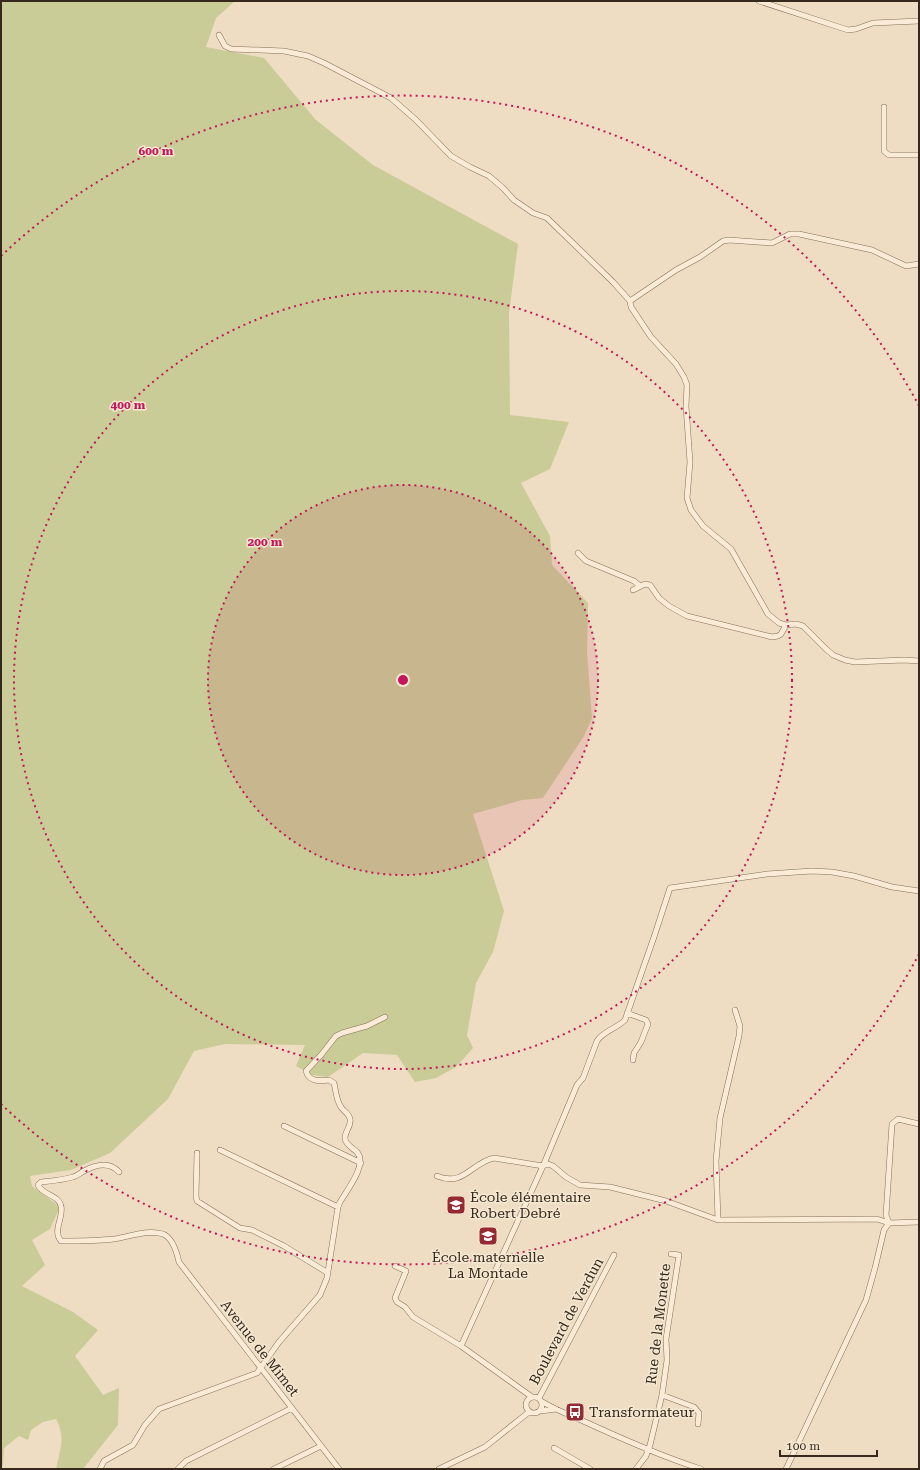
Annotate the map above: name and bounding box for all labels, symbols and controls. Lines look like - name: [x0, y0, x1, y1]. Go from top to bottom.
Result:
- text: 600 m: [139, 144, 174, 158]
- text: 400 m: [111, 398, 146, 412]
- text: 200 m: [248, 535, 283, 549]
- centre of rings: [396, 673, 410, 687]
- place label: École élémentaire Robert Debré: [470, 1189, 591, 1221]
- school or university icon: École élémentaire Robert Debré: [445, 1194, 467, 1216]
- school or university icon: École maternelle La Montade: [477, 1225, 499, 1247]
- place label: École maternelle La Montade: [432, 1249, 545, 1281]
- street label: Boulevard de Verdun: [526, 1255, 606, 1387]
- street label: Rue de la Monette: [643, 1262, 673, 1385]
- street label: Avenue de Mimet: [218, 1297, 302, 1399]
- bus stop icon: Transformateur: [564, 1401, 586, 1423]
- place label: Transformateur: [589, 1404, 694, 1420]
- scale bar: [780, 1432, 877, 1458]
- text: 100 m: [786, 1439, 820, 1453]

